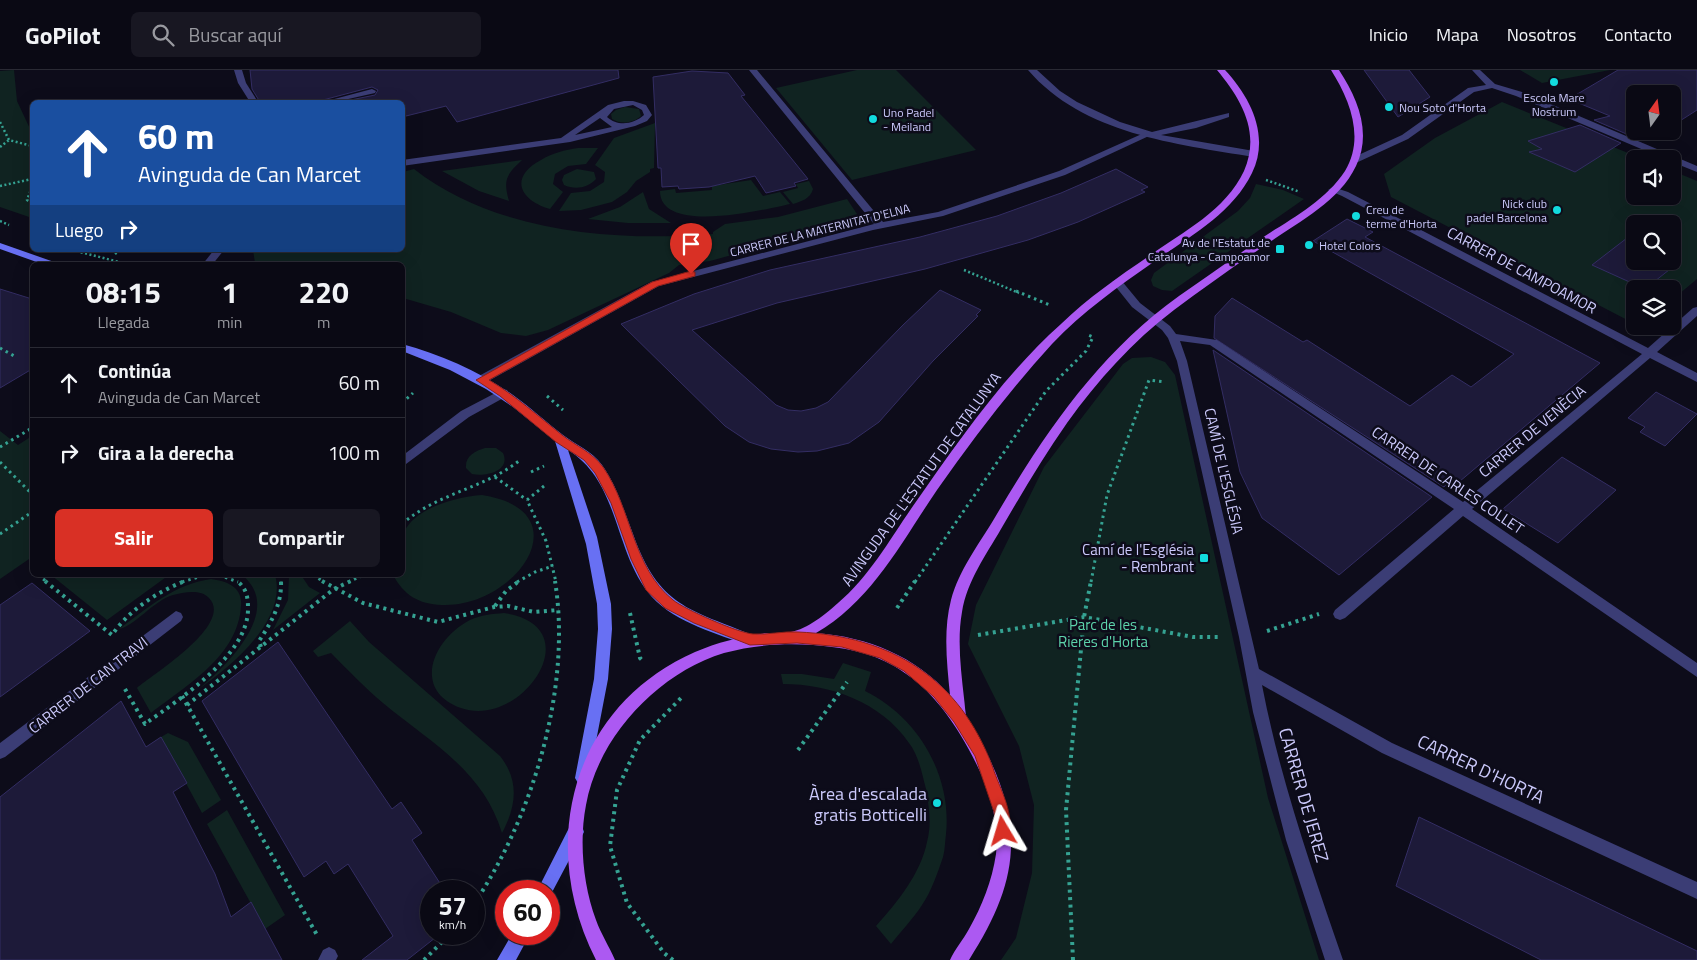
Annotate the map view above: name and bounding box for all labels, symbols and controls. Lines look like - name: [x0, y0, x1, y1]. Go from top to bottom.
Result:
- search box: [131, 12, 481, 57]
- text: GoPilot: [25, 17, 101, 53]
- text: Buscar aquí: [189, 20, 282, 49]
- icon: search: [149, 21, 177, 49]
- text: Inicio: [1369, 21, 1408, 48]
- text: Mapa: [1436, 21, 1479, 48]
- text: Nosotros: [1507, 21, 1576, 48]
- text: Contacto: [1604, 21, 1672, 48]
- marker: Escola Mare Nostrum: [1548, 76, 1560, 88]
- north arrow: [1626, 85, 1681, 140]
- map controls: [1626, 85, 1681, 335]
- place label: Escola Mare Nostrum: [1523, 88, 1585, 121]
- place label: Nou Soto d'Horta: [1399, 98, 1486, 117]
- marker: Nou Soto d'Horta: [1383, 101, 1395, 113]
- place label: Uno Padel - Meiland: [883, 103, 934, 136]
- text: 60 m: [138, 109, 214, 163]
- marker: Uno Padel - Meiland: [867, 113, 879, 125]
- icon: ahead: [55, 120, 120, 185]
- button: sound: [1626, 150, 1681, 205]
- text: Avinguda de Can Marcet: [138, 157, 361, 191]
- place label: Nick club padel Barcelona: [1467, 194, 1547, 227]
- street label: CARRER DE LA MATERNITAT D'ELNA: [728, 198, 912, 262]
- place label: Creu de terme d'Horta: [1366, 200, 1437, 233]
- marker: Nick club padel Barcelona: [1551, 204, 1563, 216]
- marker: Creu de terme d'Horta: [1350, 210, 1362, 222]
- text: Luego: [55, 215, 104, 244]
- icon: right: [114, 215, 142, 243]
- button: search: [1626, 215, 1681, 270]
- street label: CARRER DE CAMPOAMOR: [1443, 221, 1601, 319]
- pin: [670, 223, 712, 274]
- icon: arrive: [677, 230, 705, 258]
- place label: Av de l'Estatut de Catalunya - Campoamor: [1148, 233, 1270, 266]
- place label: Hotel Colors: [1319, 236, 1381, 255]
- marker: Hotel Colors: [1303, 239, 1315, 251]
- marker: Av de l'Estatut de Catalunya - Campoamor: [1274, 243, 1286, 255]
- text: 08:15: [86, 269, 161, 315]
- text: 1: [221, 269, 238, 315]
- text: 220: [299, 269, 349, 315]
- button: layers: [1626, 280, 1681, 335]
- text: Llegada: [97, 310, 150, 334]
- text: min: [217, 310, 242, 334]
- text: m: [317, 310, 330, 334]
- text: Continúa: [98, 356, 171, 385]
- street label: AVINGUDA DE L'ESTATUT DE CATALUNYA: [835, 367, 1007, 591]
- text: 60 m: [339, 368, 380, 397]
- icon: ahead: [55, 369, 83, 397]
- street label: CARRER DE VENÈCIA: [1473, 379, 1591, 483]
- text: Avinguda de Can Marcet: [98, 385, 260, 409]
- street label: CAMÍ DE L'ESGLÉSIA: [1198, 406, 1250, 536]
- street label: CARRER DE CARLES COLLET: [1367, 420, 1529, 540]
- text: Gira a la derecha: [98, 438, 234, 467]
- text: 100 m: [328, 438, 380, 467]
- icon: right: [55, 439, 83, 467]
- button: Salir: [55, 509, 213, 567]
- button: Compartir: [223, 509, 380, 567]
- place label: Camí de l'Església - Rembrant: [1082, 538, 1195, 578]
- marker: Camí de l'Església - Rembrant: [1198, 552, 1210, 564]
- park label: Parc de les Rieres d'Horta: [1058, 613, 1148, 653]
- street label: CARRER DE CAN TRAVI: [23, 631, 153, 739]
- street label: CARRER DE JEREZ: [1272, 724, 1336, 866]
- street label: CARRER D'HORTA: [1413, 728, 1549, 810]
- place label: Àrea d'escalada gratis Botticelli: [809, 780, 927, 828]
- marker: Àrea d'escalada gratis Botticelli: [931, 797, 943, 809]
- position arrow: [976, 804, 1028, 856]
- speed limit sign: 60: [495, 880, 560, 945]
- text: 57: [438, 887, 467, 925]
- text: km/h: [439, 915, 466, 934]

